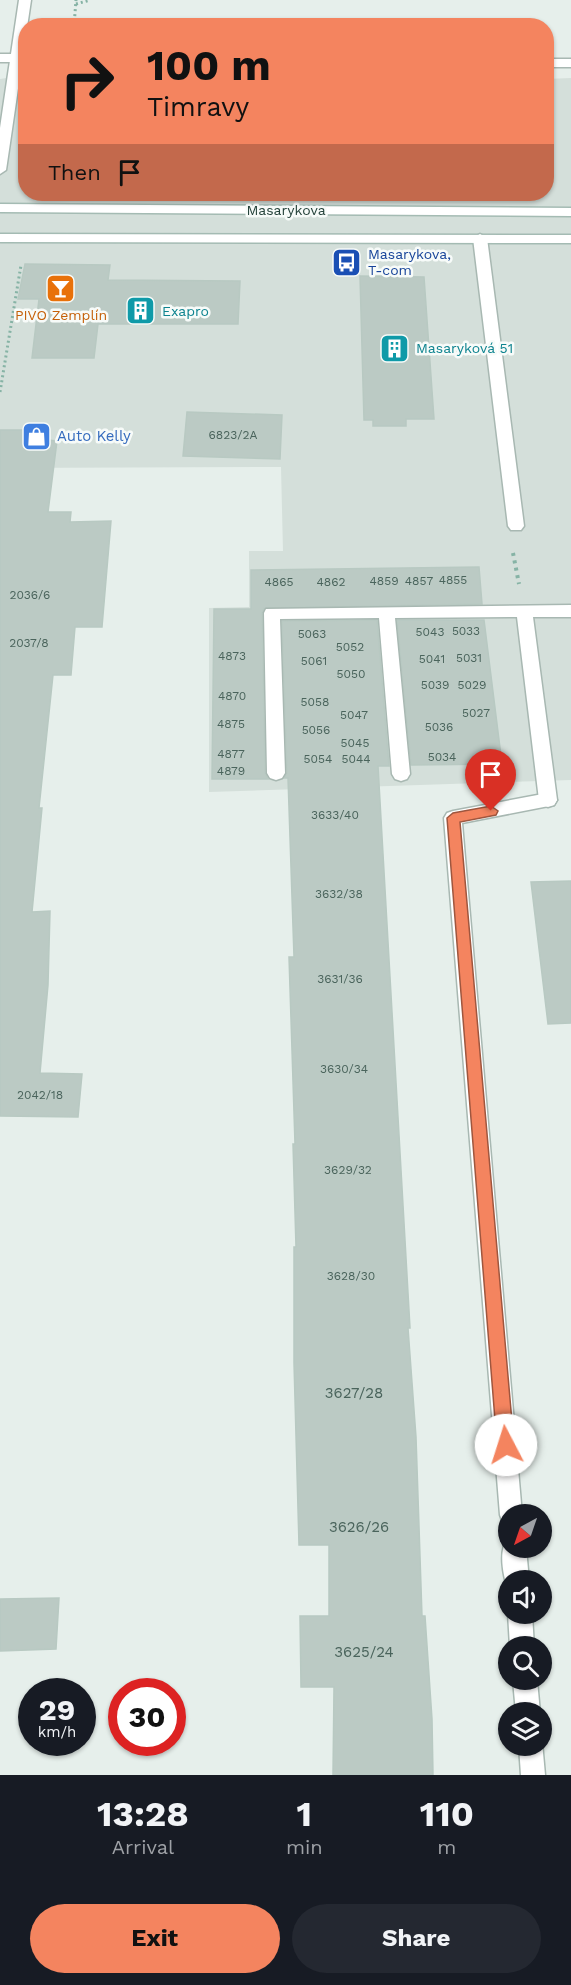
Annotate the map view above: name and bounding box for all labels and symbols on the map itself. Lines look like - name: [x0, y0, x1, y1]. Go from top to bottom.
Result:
- street label: Masarykova: [246, 202, 326, 218]
- bus stop icon: Masarykova, T-com: [331, 246, 363, 278]
- place label: Masarykova, T-com: [368, 246, 451, 278]
- bar icon: PIVO Zemplín: [45, 272, 77, 304]
- building icon: Exapro: [125, 295, 157, 327]
- place label: Exapro: [162, 303, 209, 319]
- place label: PIVO Zemplín: [15, 307, 107, 323]
- building icon: Masaryková 51: [379, 332, 411, 364]
- place label: Masaryková 51: [416, 340, 513, 356]
- shop icon: Auto Kelly: [20, 420, 52, 452]
- place label: Auto Kelly: [57, 427, 131, 445]
- house number: 6823/2A: [209, 428, 257, 442]
- house number: 4855: [439, 573, 467, 587]
- house number: 4859: [369, 574, 399, 588]
- house number: 4857: [405, 574, 433, 588]
- house number: 4865: [264, 575, 294, 589]
- house number: 4862: [316, 575, 346, 589]
- house number: 2036/6: [10, 588, 50, 602]
- house number: 5033: [452, 624, 480, 638]
- house number: 5043: [416, 625, 444, 639]
- house number: 5063: [298, 627, 326, 641]
- house number: 2037/8: [9, 636, 49, 650]
- house number: 5052: [336, 640, 364, 654]
- house number: 4873: [218, 649, 246, 663]
- house number: 5031: [456, 651, 482, 665]
- house number: 5041: [419, 652, 445, 666]
- house number: 5061: [301, 654, 327, 668]
- house number: 5050: [337, 667, 365, 681]
- house number: 5039: [421, 678, 449, 692]
- house number: 5029: [458, 678, 486, 692]
- house number: 4870: [218, 689, 246, 703]
- house number: 5058: [301, 695, 329, 709]
- house number: 5027: [462, 706, 490, 720]
- house number: 5047: [340, 708, 368, 722]
- house number: 4875: [217, 717, 245, 731]
- house number: 5036: [425, 720, 453, 734]
- house number: 5056: [302, 723, 330, 737]
- house number: 5045: [341, 736, 369, 750]
- house number: 4877: [217, 747, 245, 761]
- pin: [465, 749, 516, 811]
- house number: 5034: [428, 750, 456, 764]
- house number: 5054: [304, 752, 332, 766]
- house number: 5044: [341, 752, 371, 766]
- house number: 4879: [217, 764, 245, 778]
- house number: 3633/40: [311, 808, 359, 822]
- house number: 3632/38: [315, 887, 363, 901]
- house number: 3631/36: [317, 972, 363, 986]
- house number: 3630/34: [320, 1062, 368, 1076]
- house number: 2042/18: [17, 1088, 63, 1102]
- house number: 3629/32: [324, 1163, 372, 1177]
- house number: 3628/30: [327, 1269, 375, 1283]
- house number: 3627/28: [325, 1384, 383, 1402]
- position arrow: [474, 1413, 538, 1477]
- north arrow: [498, 1504, 552, 1558]
- house number: 3626/26: [329, 1518, 389, 1536]
- house number: 3625/24: [334, 1643, 394, 1661]
- speed limit sign: 30: [108, 1678, 186, 1756]

